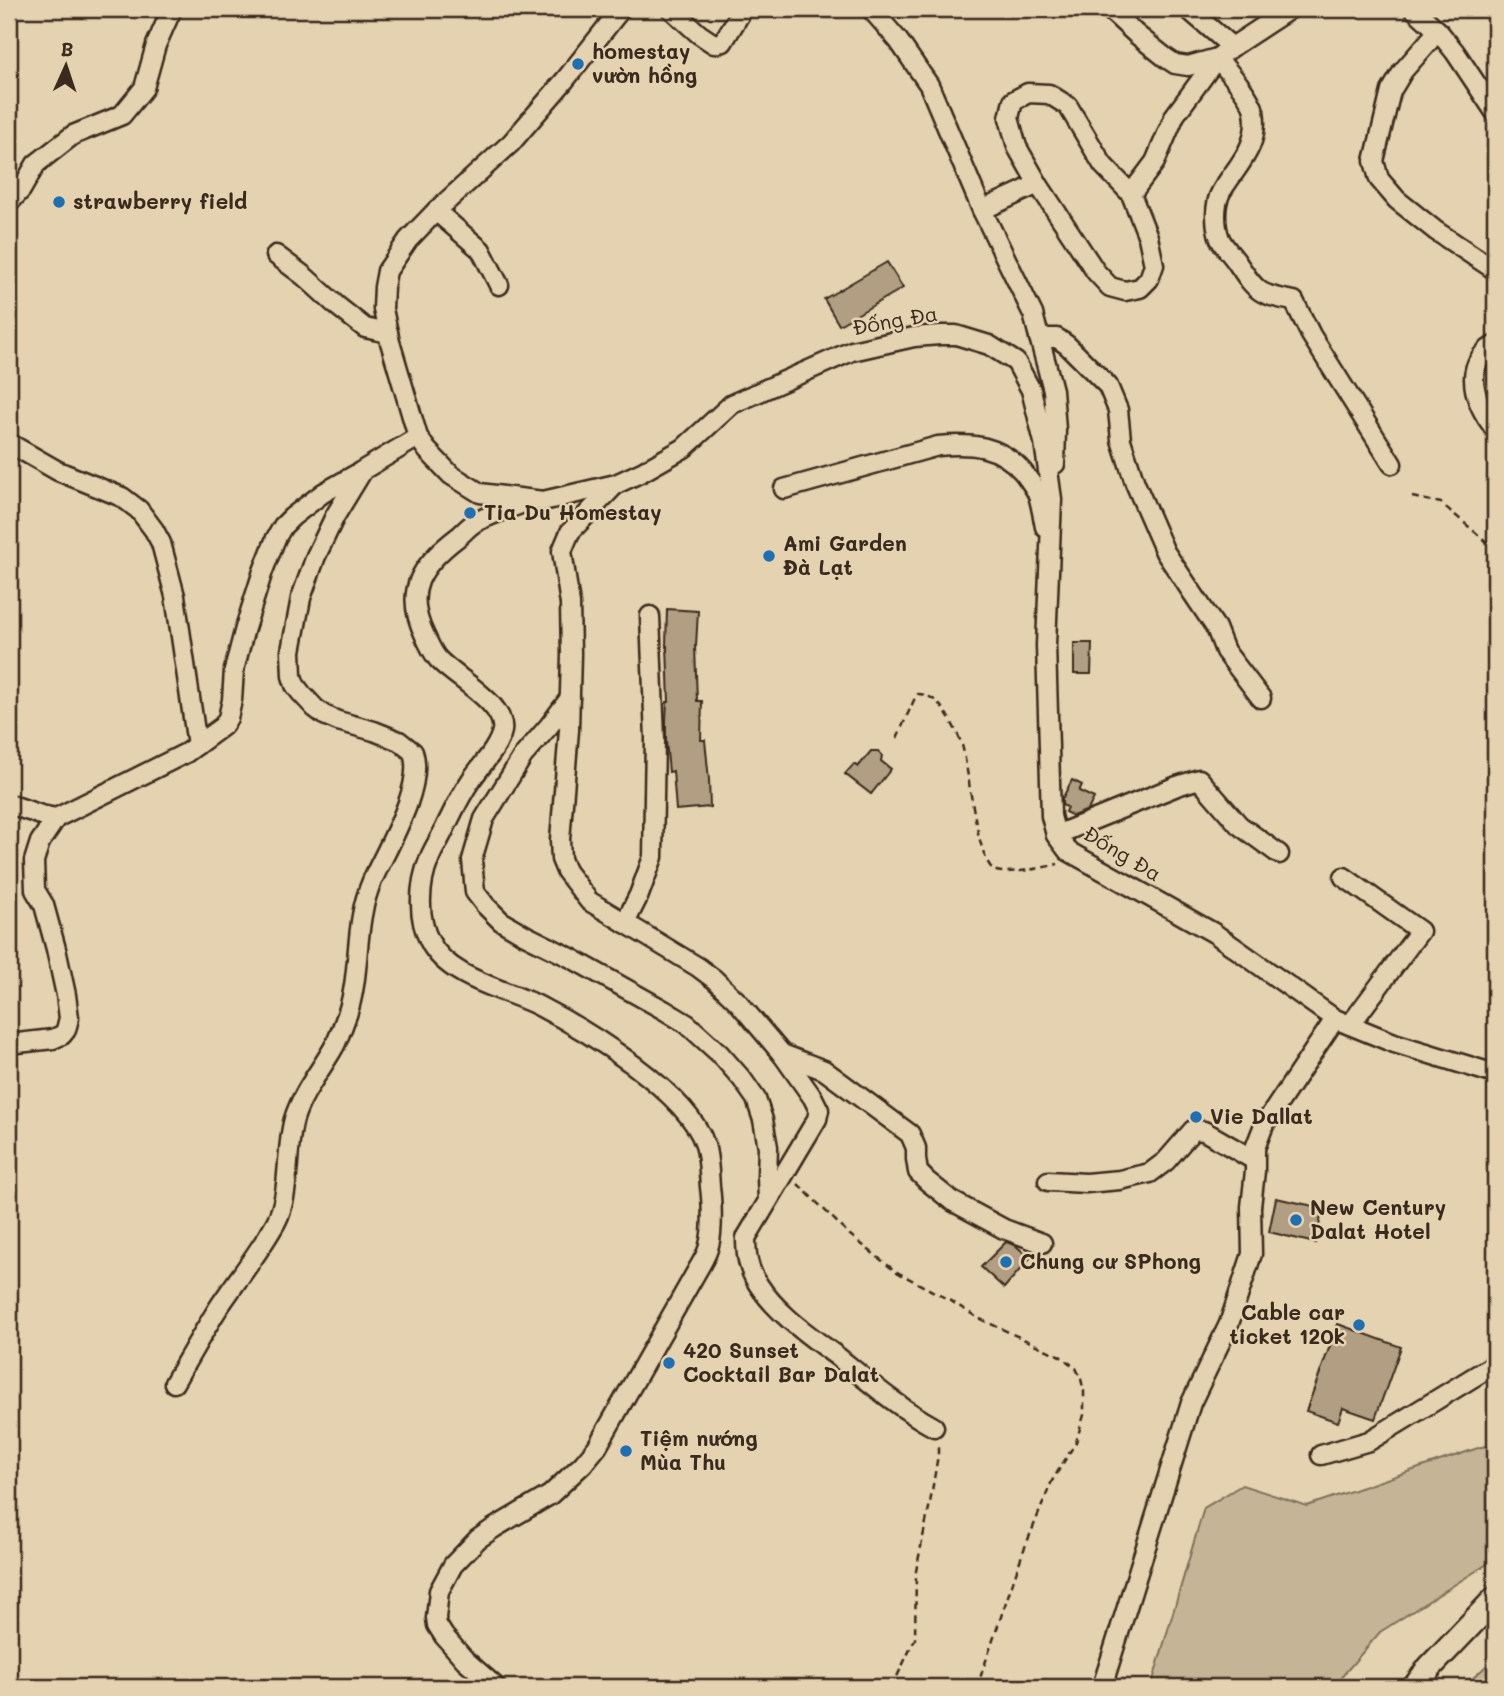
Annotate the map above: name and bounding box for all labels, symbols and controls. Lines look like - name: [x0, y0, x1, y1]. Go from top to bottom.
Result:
- north arrow: [32, 32, 102, 102]
- text: B: [60, 36, 74, 61]
- place label: homestay vườn hồng: [592, 37, 697, 88]
- marker: homestay vườn hồng: [570, 56, 586, 72]
- place label: strawberry field: [73, 187, 247, 215]
- marker: strawberry field: [51, 194, 67, 210]
- street label: Đống Đa: [850, 299, 940, 340]
- place label: Tia Du Homestay: [484, 498, 662, 526]
- marker: Tia Du Homestay: [462, 505, 478, 521]
- place label: Ami Garden Đà Lạt: [783, 529, 907, 580]
- marker: Ami Garden Đà Lạt: [761, 548, 777, 564]
- street label: Đống Đa: [1079, 819, 1167, 887]
- place label: Vie Dallat: [1210, 1102, 1313, 1129]
- marker: Vie Dallat: [1188, 1109, 1204, 1125]
- place label: New Century Dalat Hotel: [1310, 1193, 1446, 1244]
- marker: New Century Dalat Hotel: [1288, 1212, 1304, 1228]
- place label: Chung cư SPhong: [1020, 1247, 1201, 1274]
- marker: Chung cư SPhong: [998, 1254, 1014, 1270]
- place label: Cable car ticket 120k: [1229, 1298, 1345, 1349]
- marker: Cable car ticket 120k: [1351, 1317, 1367, 1333]
- place label: 420 Sunset Cocktail Bar Dalat: [683, 1336, 879, 1387]
- marker: 420 Sunset Cocktail Bar Dalat: [661, 1355, 677, 1371]
- place label: Tiệm nướng Mùa Thu: [640, 1424, 758, 1475]
- marker: Tiệm nướng Mùa Thu: [618, 1443, 634, 1459]

